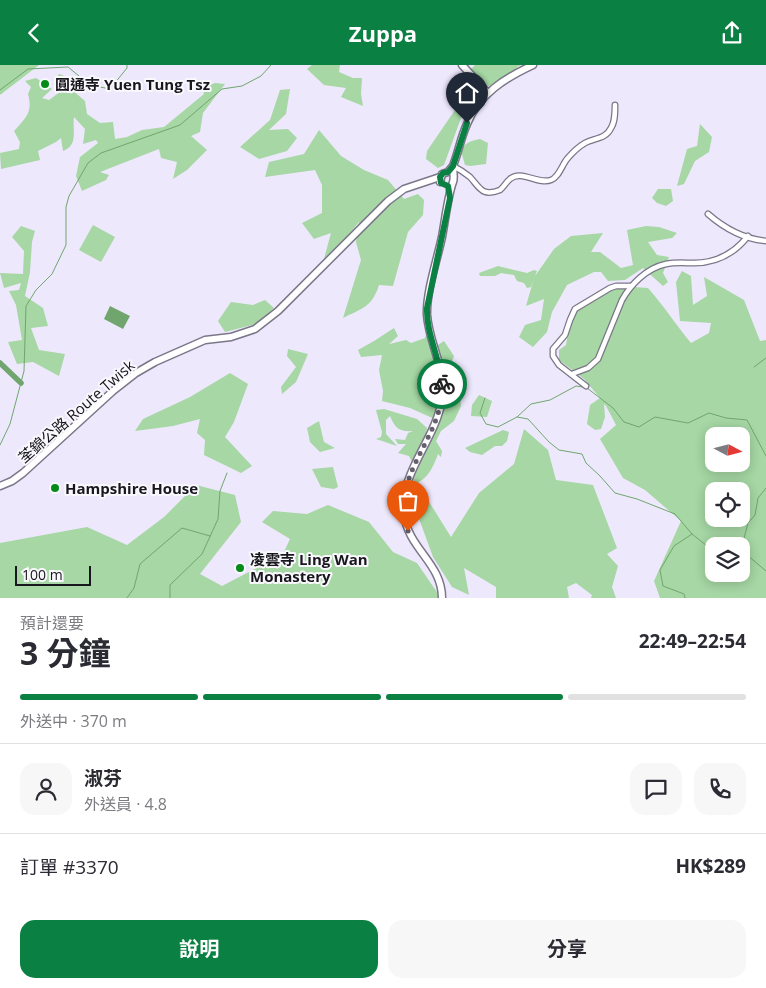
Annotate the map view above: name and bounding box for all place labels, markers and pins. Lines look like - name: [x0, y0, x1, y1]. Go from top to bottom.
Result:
- pin: [446, 72, 488, 123]
- place label: 圓通寺 Yuen Tung Tsz: [55, 74, 210, 94]
- marker: 圓通寺 Yuen Tung Tsz: [39, 78, 51, 90]
- place label: Hampshire House: [65, 478, 198, 498]
- pin: [387, 480, 429, 531]
- marker: Hampshire House: [49, 482, 61, 494]
- place label: 凌雲寺 Ling Wan Monastery: [250, 549, 368, 586]
- marker: 凌雲寺 Ling Wan Monastery: [234, 562, 246, 574]

